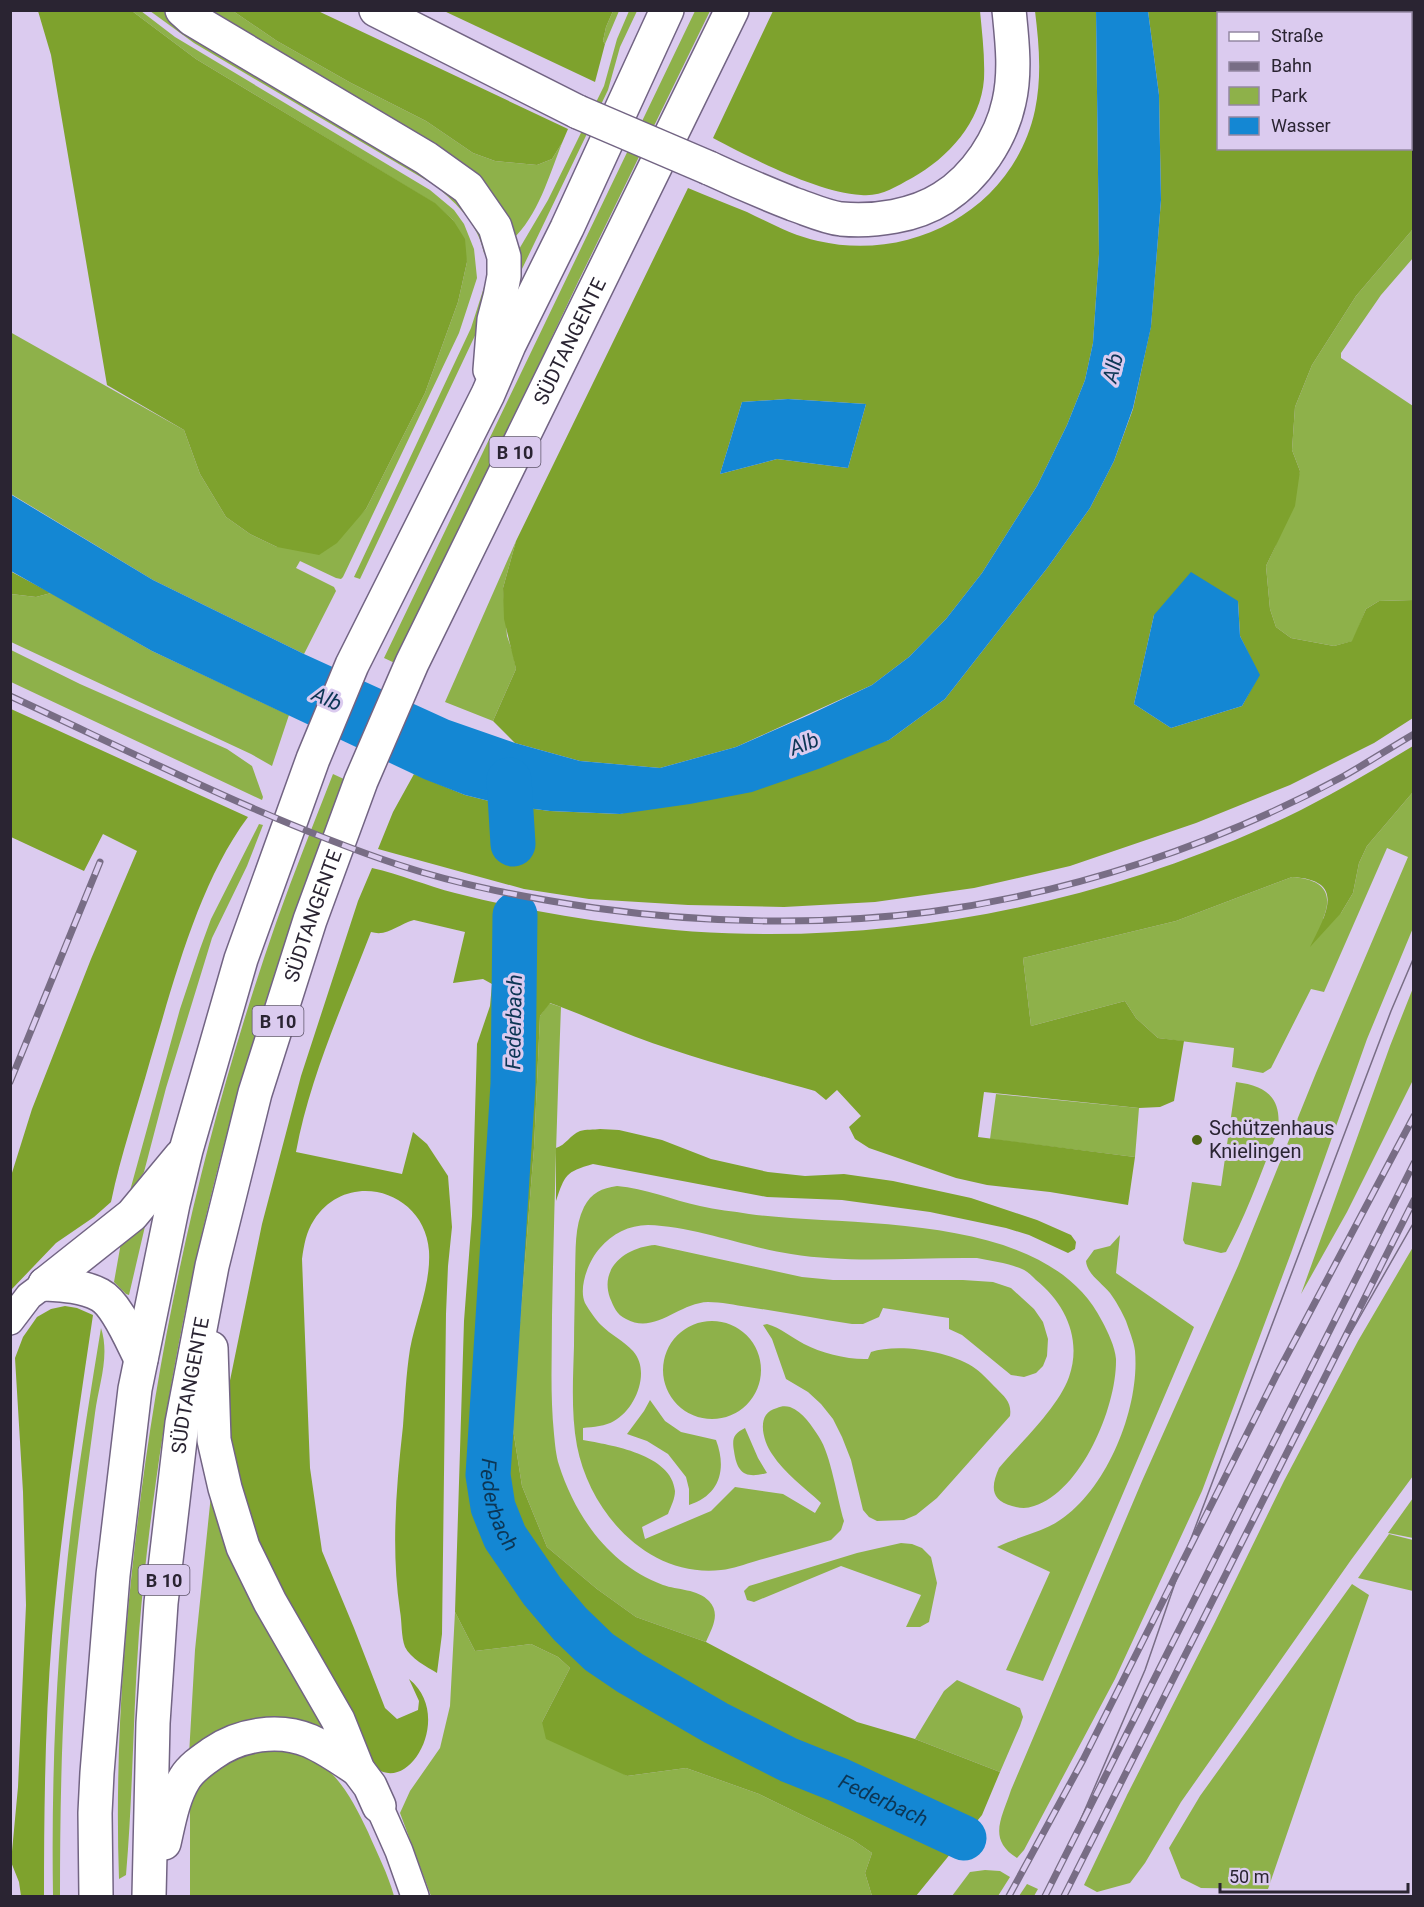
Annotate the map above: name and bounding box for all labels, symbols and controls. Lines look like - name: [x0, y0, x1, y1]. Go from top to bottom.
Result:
- legend: [1217, 12, 1412, 150]
- text: Straße: [1271, 25, 1323, 46]
- text: Bahn: [1271, 55, 1312, 76]
- text: Park: [1271, 85, 1308, 106]
- text: Wasser: [1271, 115, 1331, 136]
- street label: SÜDTANGENTE: [528, 274, 611, 409]
- water label: Alb: [1098, 351, 1128, 386]
- road number: B 10: [490, 437, 540, 467]
- water label: Alb: [308, 682, 345, 716]
- water label: Alb: [785, 727, 822, 761]
- street label: SÜDTANGENTE: [279, 846, 347, 985]
- water label: Federbach: [501, 974, 527, 1070]
- road number: B 10: [252, 1006, 304, 1036]
- place label: Schützenhaus Knielingen: [1209, 1116, 1335, 1163]
- marker: Schützenhaus Knielingen: [1190, 1133, 1204, 1147]
- street label: SÜDTANGENTE: [167, 1315, 214, 1455]
- water label: Federbach: [476, 1458, 523, 1556]
- road number: B 10: [138, 1565, 190, 1595]
- water label: Federbach: [835, 1770, 932, 1832]
- scale bar: [1220, 1856, 1408, 1894]
- text: 50 m: [1229, 1866, 1269, 1887]

